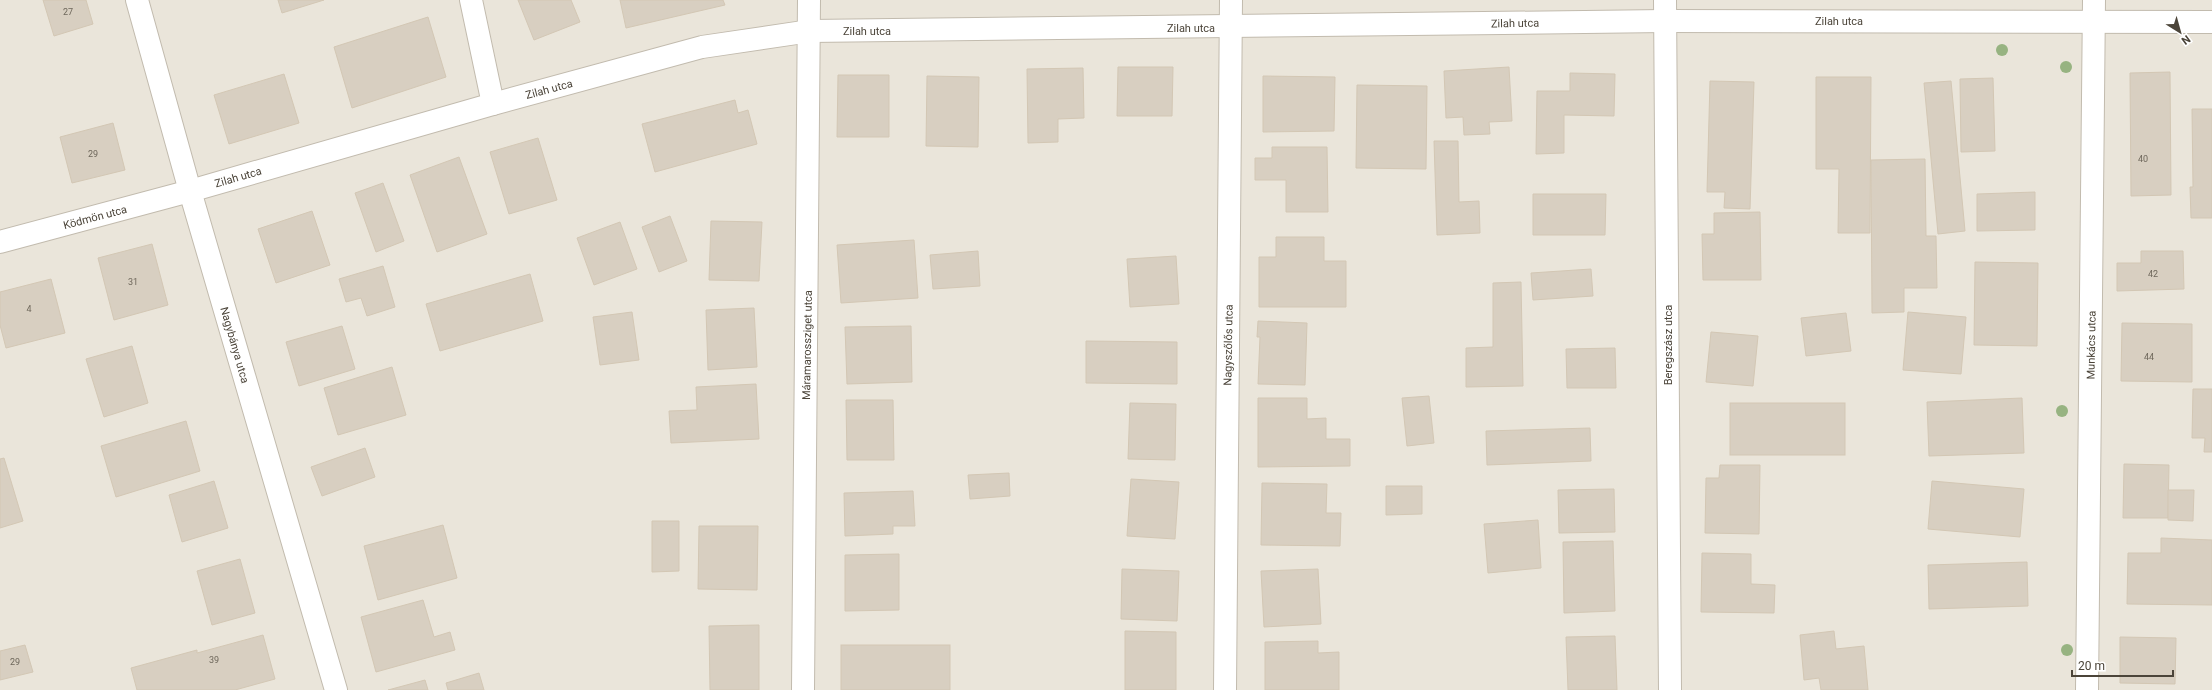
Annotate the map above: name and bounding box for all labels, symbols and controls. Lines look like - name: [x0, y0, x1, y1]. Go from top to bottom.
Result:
- house number: 27: [63, 7, 73, 17]
- north arrow: [2160, 12, 2200, 52]
- street label: Zilah utca: [1815, 15, 1863, 28]
- street label: Zilah utca: [1491, 17, 1539, 30]
- street label: Zilah utca: [1167, 22, 1215, 35]
- street label: Zilah utca: [843, 25, 891, 38]
- text: N: [2179, 32, 2193, 47]
- street label: Zilah utca: [524, 77, 574, 102]
- house number: 29: [88, 149, 98, 159]
- house number: 40: [2138, 154, 2148, 164]
- street label: Zilah utca: [213, 165, 263, 190]
- street label: Ködmön utca: [62, 203, 128, 232]
- house number: 42: [2148, 269, 2158, 279]
- house number: 31: [128, 277, 138, 287]
- street label: Máramarossziget utca: [800, 290, 815, 400]
- house number: 4: [26, 304, 32, 314]
- street label: Nagyszőlős utca: [1221, 304, 1236, 386]
- street label: Beregszász utca: [1662, 305, 1675, 385]
- street label: Nagybánya utca: [217, 306, 252, 385]
- street label: Munkács utca: [2084, 310, 2099, 380]
- house number: 44: [2144, 352, 2154, 362]
- scale bar: [2072, 652, 2173, 678]
- house number: 39: [209, 655, 219, 665]
- house number: 29: [10, 657, 20, 667]
- text: 20 m: [2078, 659, 2105, 673]

